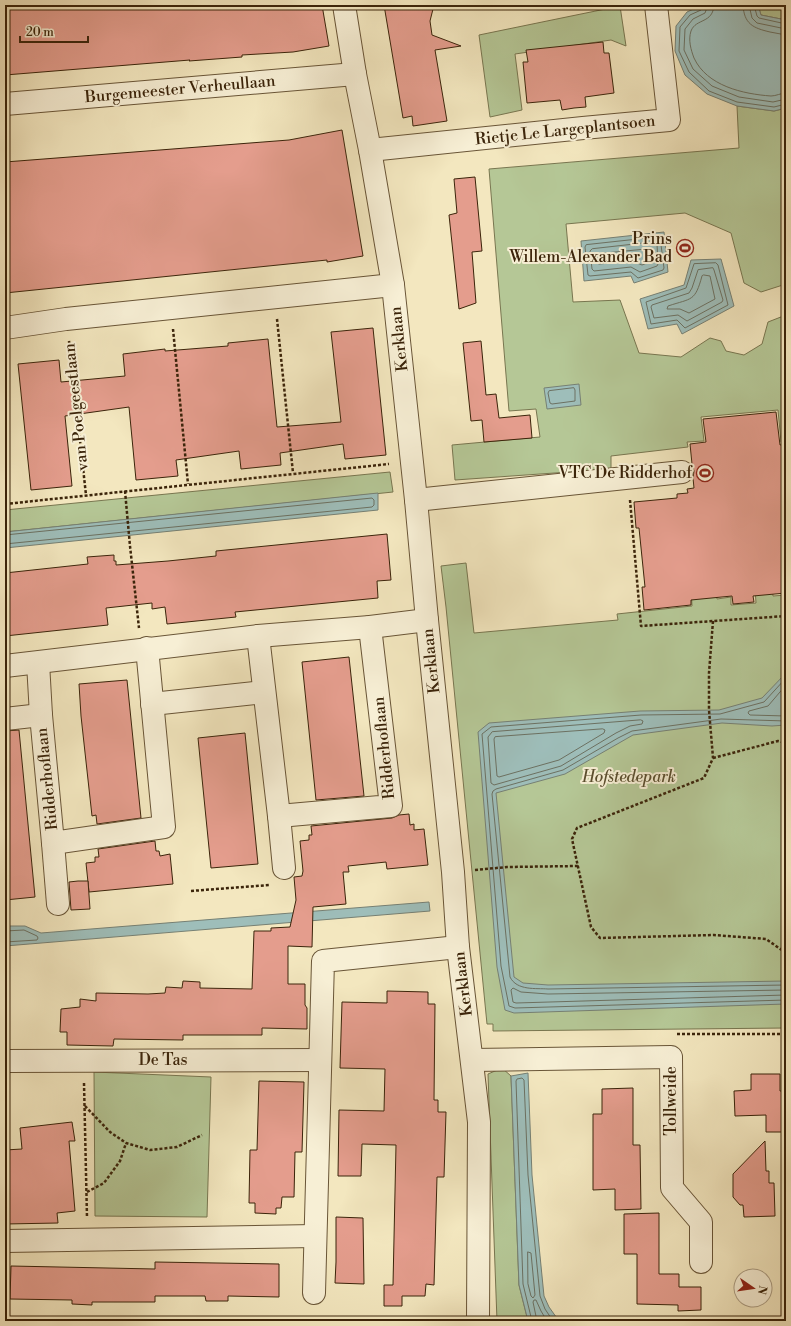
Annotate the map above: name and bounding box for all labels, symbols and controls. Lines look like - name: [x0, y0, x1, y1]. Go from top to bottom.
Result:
- scale bar: [20, 18, 88, 44]
- text: 20 m: [26, 25, 54, 40]
- street label: Burgemeester Verheullaan: [83, 71, 277, 107]
- street label: Rietje Le Largeplantsoen: [474, 111, 657, 149]
- place label: Prins Willem-Alexander Bad: [508, 229, 672, 267]
- sports icon: Prins Willem-Alexander Bad: [675, 238, 695, 258]
- street label: Kerklaan: [386, 305, 412, 372]
- street label: van Poelgeestlaan: [59, 342, 93, 473]
- place label: VTC De Ridderhof: [557, 463, 693, 483]
- sports icon: VTC De Ridderhof: [695, 463, 715, 483]
- street label: Kerklaan: [418, 627, 444, 694]
- street label: Ridderhoflaan: [369, 695, 399, 800]
- street label: Ridderhoflaan: [32, 726, 62, 831]
- park label: Hofstedepark: [581, 767, 676, 787]
- street label: Kerklaan: [449, 950, 477, 1018]
- street label: De Tas: [138, 1050, 188, 1070]
- street label: Tollweide: [661, 1066, 681, 1136]
- north arrow: [733, 1268, 773, 1308]
- text: N: [754, 1284, 770, 1296]

